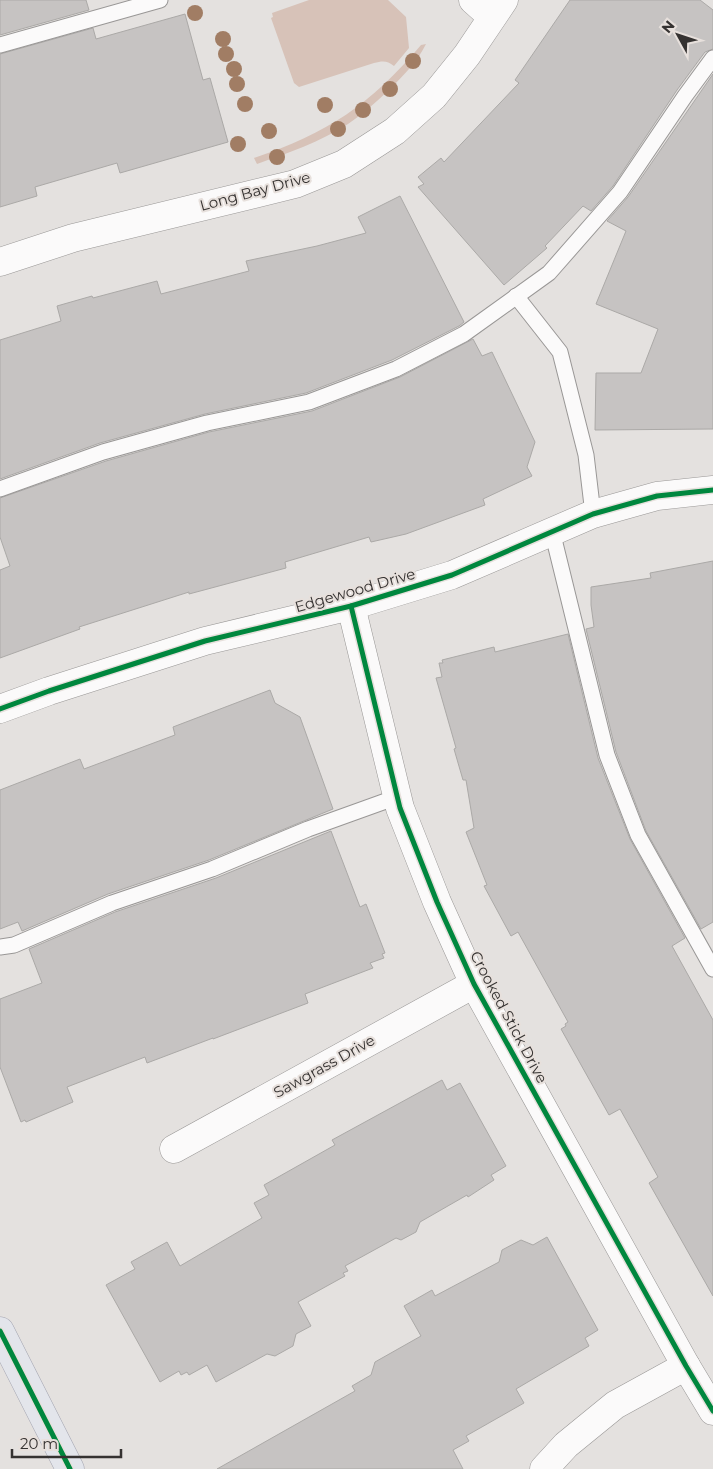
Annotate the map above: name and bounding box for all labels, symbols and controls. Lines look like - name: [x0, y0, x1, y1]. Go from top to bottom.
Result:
- north arrow: [653, 10, 703, 60]
- text: N: [658, 17, 679, 37]
- street label: Long Bay Drive: [198, 167, 312, 215]
- street label: Edgewood Drive: [293, 564, 417, 616]
- street label: Crooked Stick Drive: [466, 948, 552, 1086]
- street label: Sawgrass Drive: [270, 1030, 378, 1102]
- scale bar: [12, 1426, 121, 1458]
- text: 20 m: [20, 1434, 58, 1453]

